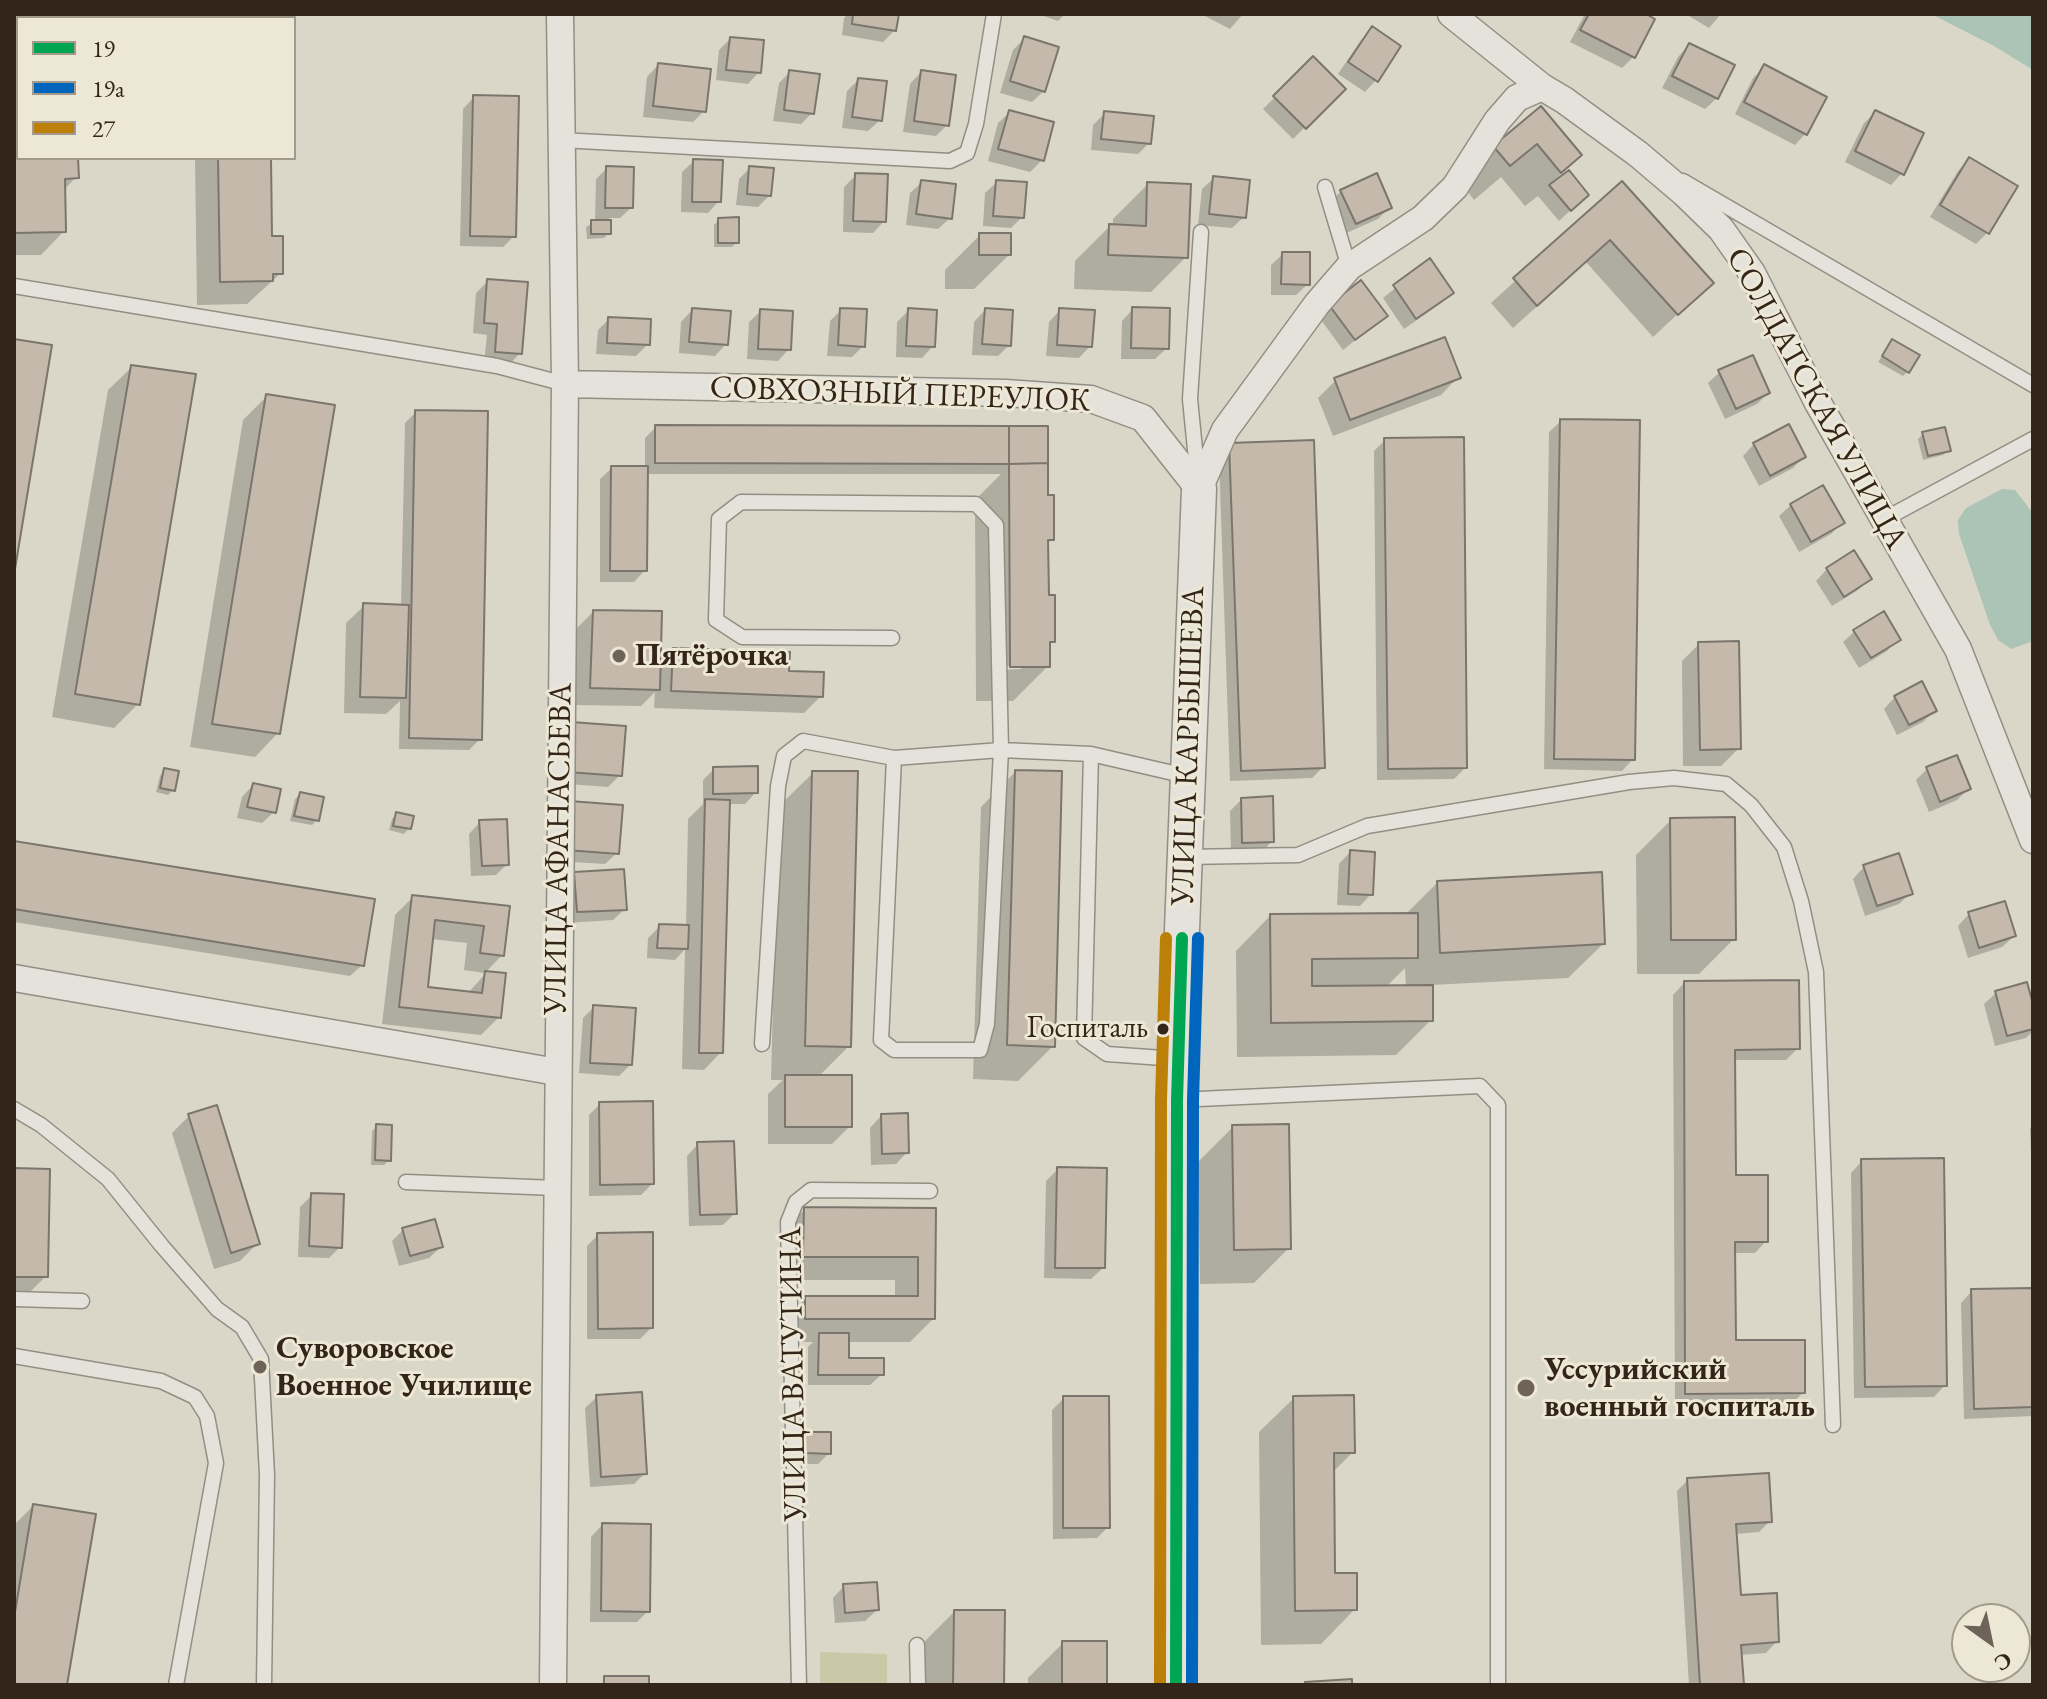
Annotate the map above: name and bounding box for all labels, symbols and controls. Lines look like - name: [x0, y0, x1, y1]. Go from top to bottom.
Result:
- legend: [16, 16, 296, 160]
- text: 19: [92, 33, 115, 64]
- text: 19а: [92, 73, 125, 104]
- text: 27: [92, 113, 115, 144]
- street label: СОЛДАТСКАЯ УЛИЦА: [1717, 241, 1915, 557]
- street label: СОВХОЗНЫЙ ПЕРЕУЛОК: [709, 369, 1091, 421]
- street label: УЛИЦА КАРБЫШЕВА: [1164, 586, 1214, 906]
- place label: Пятёрочка: [635, 637, 788, 675]
- marker: Пятёрочка: [610, 647, 628, 665]
- street label: УЛИЦА АФАНАСЬЕВА: [537, 682, 581, 1016]
- place label: Госпиталь: [1027, 1011, 1148, 1047]
- marker: Госпиталь: [1155, 1021, 1171, 1037]
- street label: УЛИЦА ВАТУТИНА: [772, 1226, 816, 1522]
- place label: Суворовское Военное Училище: [276, 1330, 532, 1405]
- place label: Уссурийский военный госпиталь: [1544, 1351, 1815, 1426]
- marker: Суворовское Военное Училище: [251, 1358, 269, 1376]
- marker: Уссурийский военный госпиталь: [1515, 1377, 1537, 1399]
- north arrow: [1951, 1603, 2031, 1683]
- text: С: [1989, 1645, 2018, 1678]

